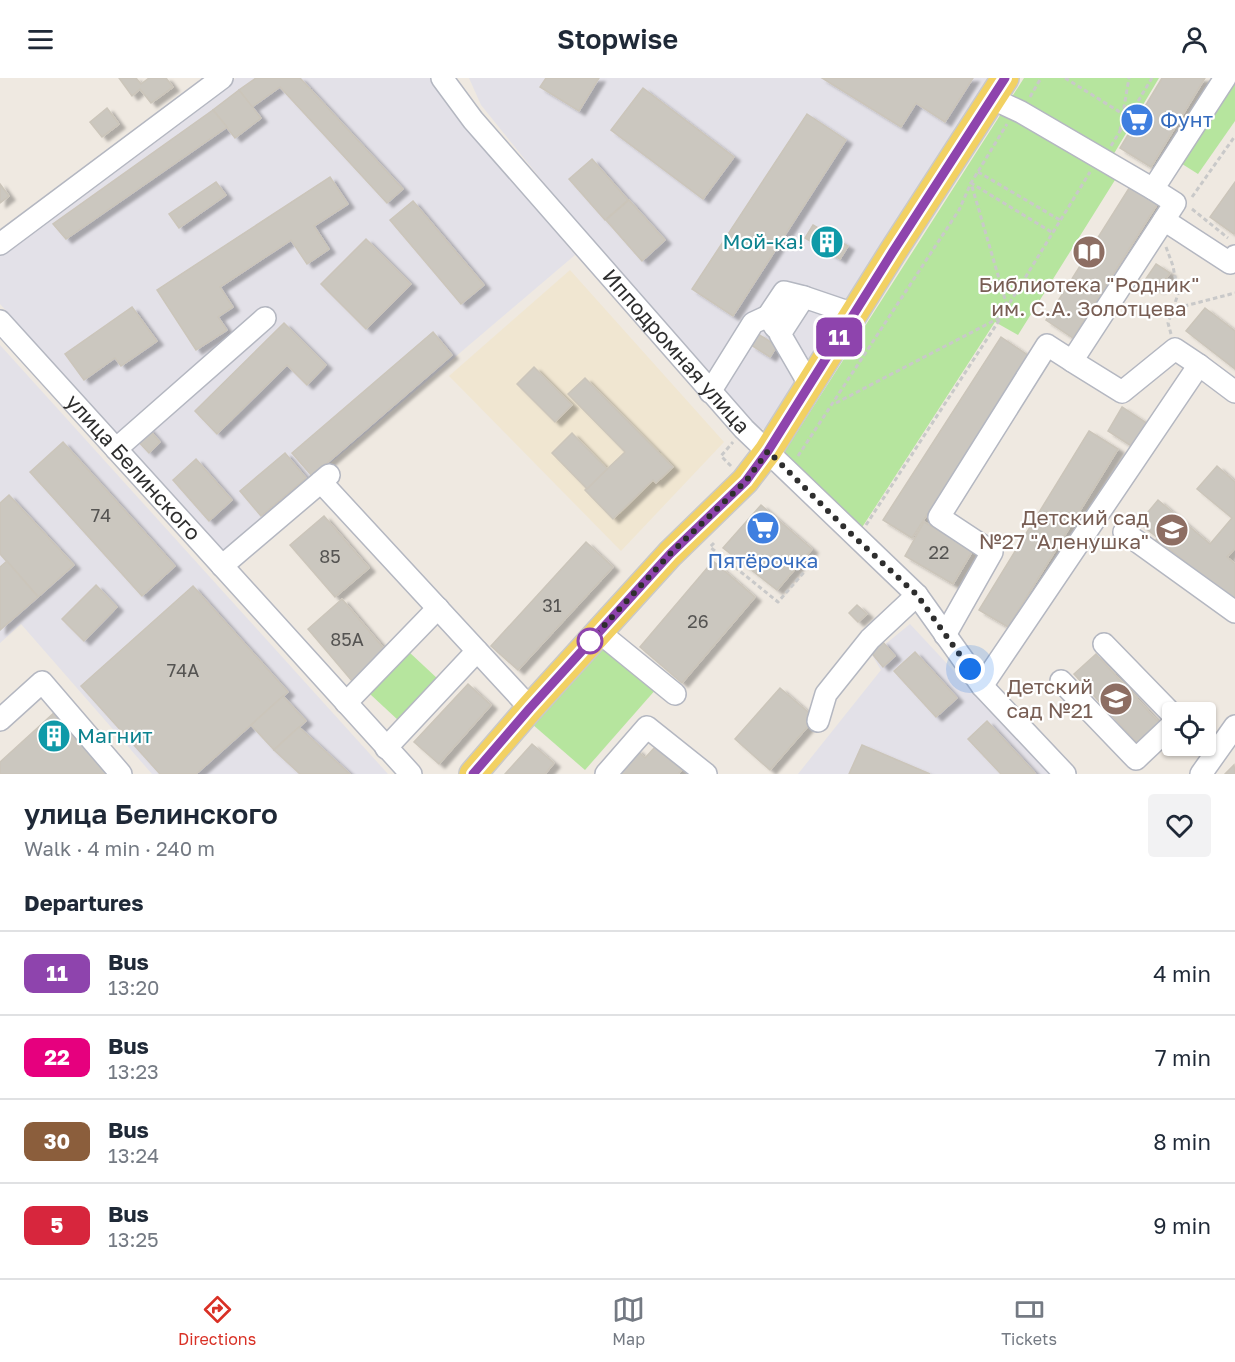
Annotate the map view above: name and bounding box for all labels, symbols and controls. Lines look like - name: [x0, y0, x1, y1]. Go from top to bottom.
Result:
- icon: menu: [24, 23, 57, 56]
- text: Stopwise: [557, 23, 678, 55]
- icon: person: [1178, 23, 1211, 56]
- supermarket icon: Фунт: [1119, 102, 1155, 138]
- place label: Фунт: [1160, 106, 1213, 132]
- building icon: Мой-ка!: [809, 224, 845, 260]
- place label: Мой-ка!: [723, 228, 804, 254]
- library icon: Библиотека "Родник" им. С.А. Золотцева: [1071, 234, 1107, 270]
- street label: Ипподромная улица: [598, 263, 756, 438]
- place label: Библиотека "Родник" им. С.А. Золотцева: [979, 271, 1199, 321]
- line badge: 11: [812, 318, 866, 356]
- text: 11: [828, 324, 850, 350]
- street label: улица Белинского: [61, 388, 207, 545]
- house number: 74: [91, 504, 111, 526]
- place label: Детский сад №27 "Аленушка": [979, 504, 1149, 554]
- supermarket icon: Пятёрочка: [745, 510, 781, 546]
- school or university icon: Детский сад №27 "Аленушка": [1154, 512, 1190, 548]
- house number: 22: [929, 541, 949, 563]
- house number: 85: [319, 545, 341, 567]
- place label: Пятёрочка: [708, 547, 818, 573]
- house number: 31: [542, 594, 562, 616]
- house number: 26: [687, 610, 709, 632]
- house number: 85А: [330, 628, 364, 650]
- unlabelled marker: [577, 628, 603, 654]
- your location: [955, 654, 985, 684]
- house number: 74А: [167, 659, 199, 681]
- place label: Детский сад №21: [1006, 673, 1093, 723]
- school or university icon: Детский сад №21: [1098, 681, 1134, 717]
- map controls: [1162, 702, 1216, 756]
- button: locate: [1162, 702, 1216, 756]
- building icon: Магнит: [36, 718, 72, 754]
- place label: Магнит: [77, 722, 153, 748]
- button: heart: [1148, 794, 1211, 857]
- text: улица Белинского: [24, 797, 278, 830]
- text: Walk · 4 min · 240 m: [24, 836, 215, 860]
- text: Departures: [24, 889, 143, 916]
- text: Bus: [108, 948, 149, 975]
- text: 11: [46, 960, 68, 986]
- text: 4 min: [1153, 960, 1211, 987]
- text: 13:20: [108, 975, 159, 999]
- text: Bus: [108, 1032, 149, 1059]
- text: 22: [44, 1044, 70, 1070]
- text: 7 min: [1155, 1044, 1211, 1071]
- text: 13:23: [108, 1059, 159, 1083]
- text: Bus: [108, 1116, 149, 1143]
- text: 30: [44, 1128, 70, 1154]
- text: 8 min: [1153, 1128, 1211, 1155]
- text: 13:24: [108, 1143, 159, 1167]
- text: Bus: [108, 1200, 149, 1227]
- text: 5: [51, 1212, 63, 1238]
- text: 9 min: [1153, 1212, 1211, 1239]
- text: 13:25: [108, 1227, 159, 1251]
- tab: Directions: [178, 1293, 256, 1349]
- tab: Map: [612, 1293, 645, 1349]
- tab: Tickets: [1001, 1293, 1057, 1349]

